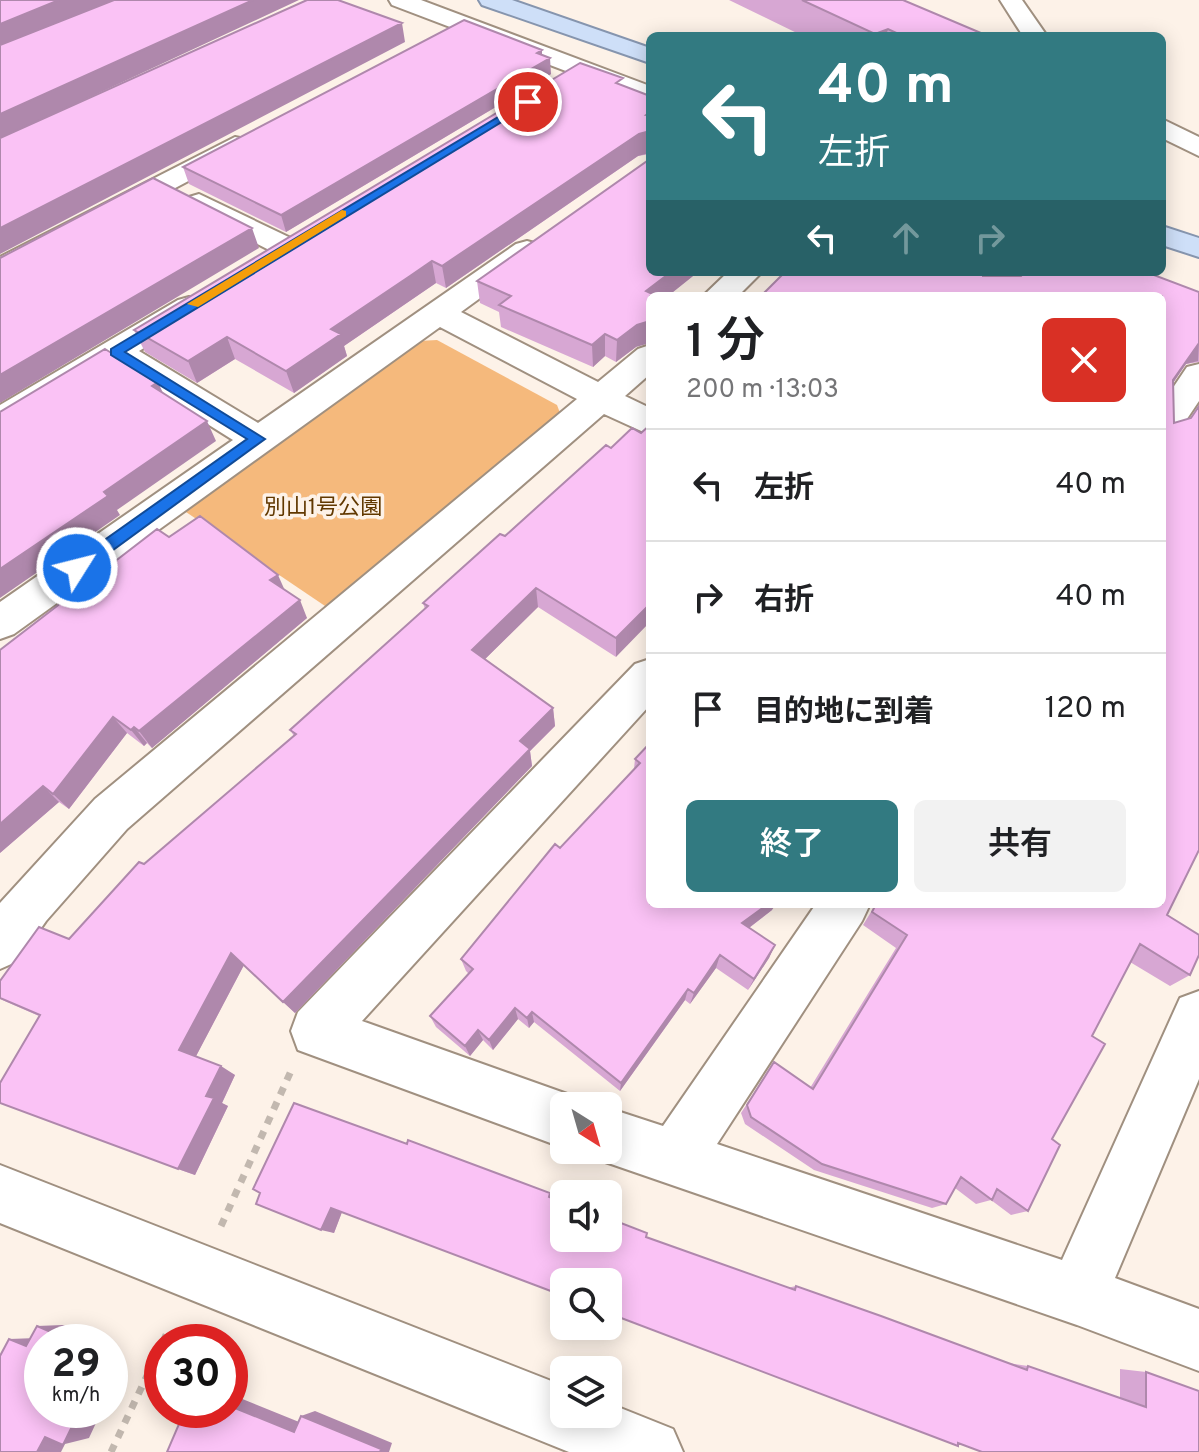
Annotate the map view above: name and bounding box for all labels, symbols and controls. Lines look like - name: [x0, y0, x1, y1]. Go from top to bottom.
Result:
- text: 40 m: [818, 53, 954, 123]
- icon: left: [686, 64, 790, 168]
- pin: [494, 68, 562, 136]
- icon: arrive: [506, 80, 550, 124]
- text: 左折: [818, 132, 890, 178]
- icon: left: [800, 216, 844, 260]
- icon: ahead: [884, 216, 928, 260]
- icon: right: [968, 216, 1012, 260]
- text: 1 分: [686, 314, 765, 374]
- button: close: [1042, 318, 1126, 402]
- text: 200 m · 13:03: [686, 374, 839, 407]
- icon: left: [686, 463, 730, 507]
- text: 40 m: [1056, 467, 1126, 504]
- text: 左折: [754, 471, 814, 508]
- park label: 別山1号公園: [264, 495, 382, 522]
- position arrow: [35, 526, 119, 610]
- icon: right: [686, 575, 730, 619]
- text: 40 m: [1056, 579, 1126, 616]
- text: 右折: [754, 583, 814, 620]
- icon: arrive: [686, 687, 730, 731]
- text: 120 m: [1045, 691, 1126, 728]
- text: 目的地に到着: [754, 695, 934, 732]
- button: 終了: [686, 800, 898, 892]
- button: 共有: [914, 800, 1126, 892]
- north arrow: [550, 1092, 622, 1164]
- map controls: [550, 1092, 622, 1428]
- button: sound: [550, 1180, 622, 1252]
- button: search: [550, 1268, 622, 1340]
- speed limit sign: 30: [144, 1324, 248, 1428]
- text: 29: [51, 1341, 101, 1391]
- button: layers: [550, 1356, 622, 1428]
- text: km/h: [52, 1383, 100, 1409]

